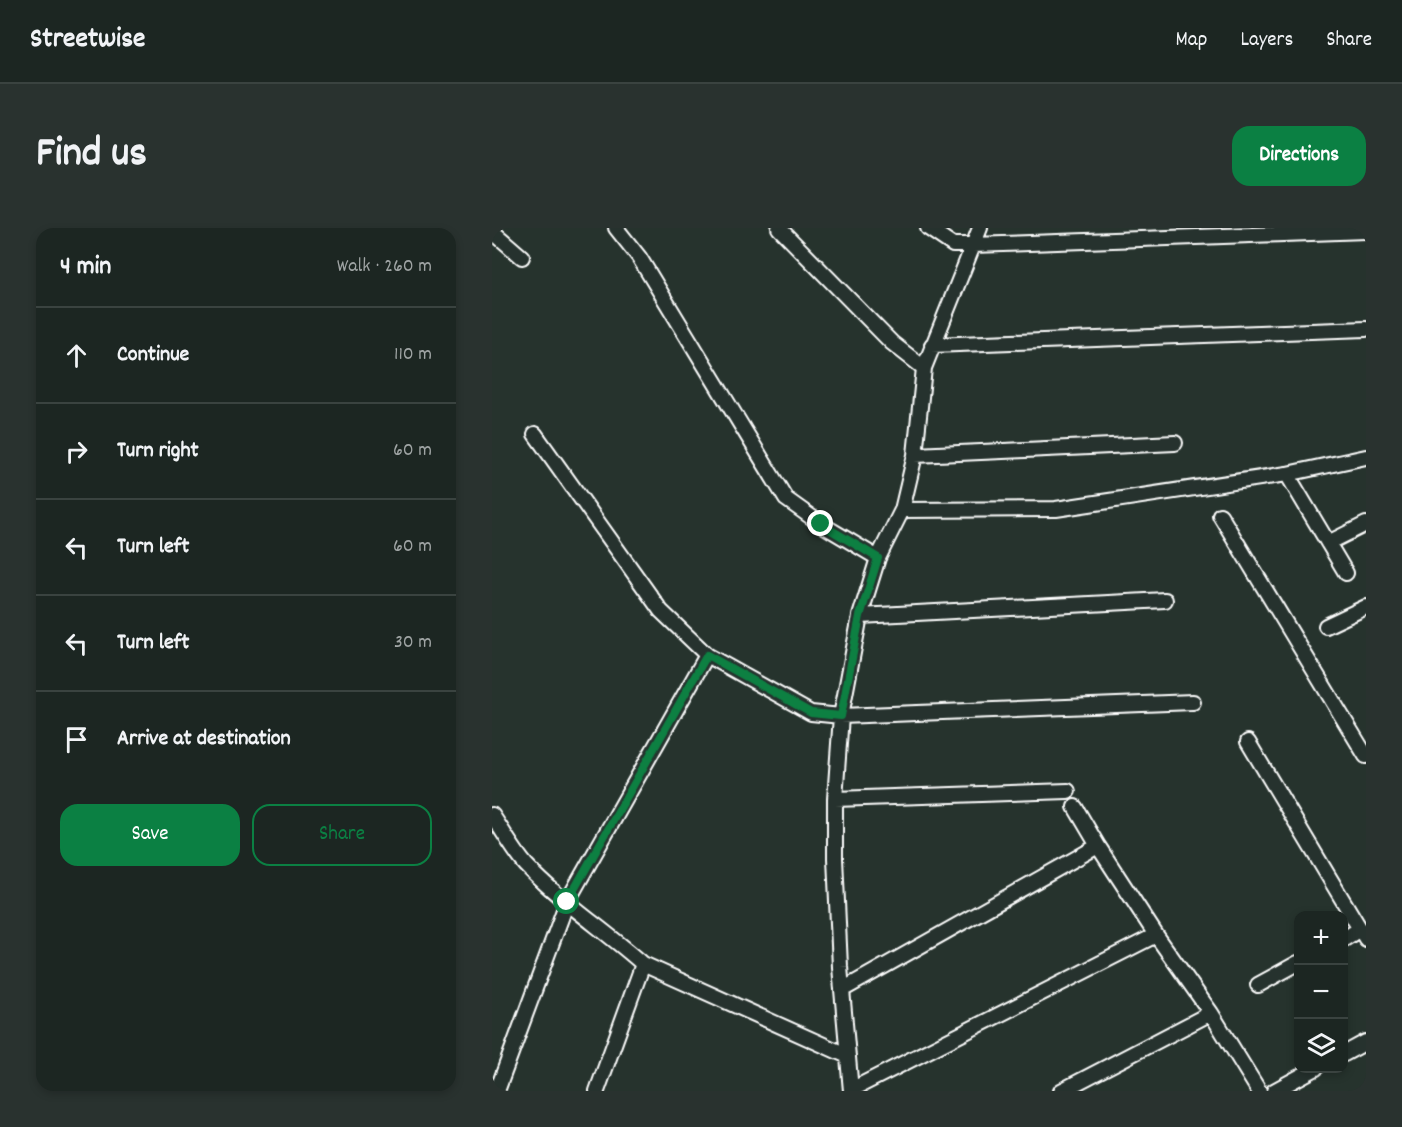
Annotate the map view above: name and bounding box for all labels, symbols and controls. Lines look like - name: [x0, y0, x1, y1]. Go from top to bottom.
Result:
- text: Streetwise: [30, 21, 145, 61]
- text: Map: [1176, 26, 1207, 56]
- text: Layers: [1240, 26, 1293, 56]
- text: Share: [1326, 26, 1372, 56]
- text: Find us: [36, 126, 147, 186]
- button: Directions: [1232, 126, 1366, 186]
- text: 4 min: [60, 249, 111, 286]
- text: Walk · 260 m: [337, 253, 432, 281]
- icon: ahead: [60, 339, 93, 372]
- text: Continue: [117, 340, 189, 371]
- text: 110 m: [394, 341, 432, 369]
- icon: right: [60, 435, 93, 468]
- text: Turn right: [117, 436, 199, 467]
- text: 60 m: [393, 437, 432, 465]
- route end: [807, 510, 833, 536]
- icon: left: [60, 531, 93, 564]
- text: Turn left: [117, 532, 189, 563]
- text: 60 m: [393, 533, 432, 561]
- icon: left: [60, 627, 93, 660]
- text: Turn left: [117, 628, 189, 659]
- text: 30 m: [394, 629, 432, 657]
- icon: arrive: [60, 723, 93, 756]
- text: Arrive at destination: [117, 724, 291, 755]
- button: Save: [60, 804, 240, 866]
- button: Share: [252, 804, 432, 866]
- route start: [553, 888, 579, 914]
- map controls: [1294, 911, 1348, 1073]
- button: +: [1294, 911, 1348, 965]
- button: −: [1294, 965, 1348, 1019]
- button: layers: [1294, 1019, 1348, 1073]

